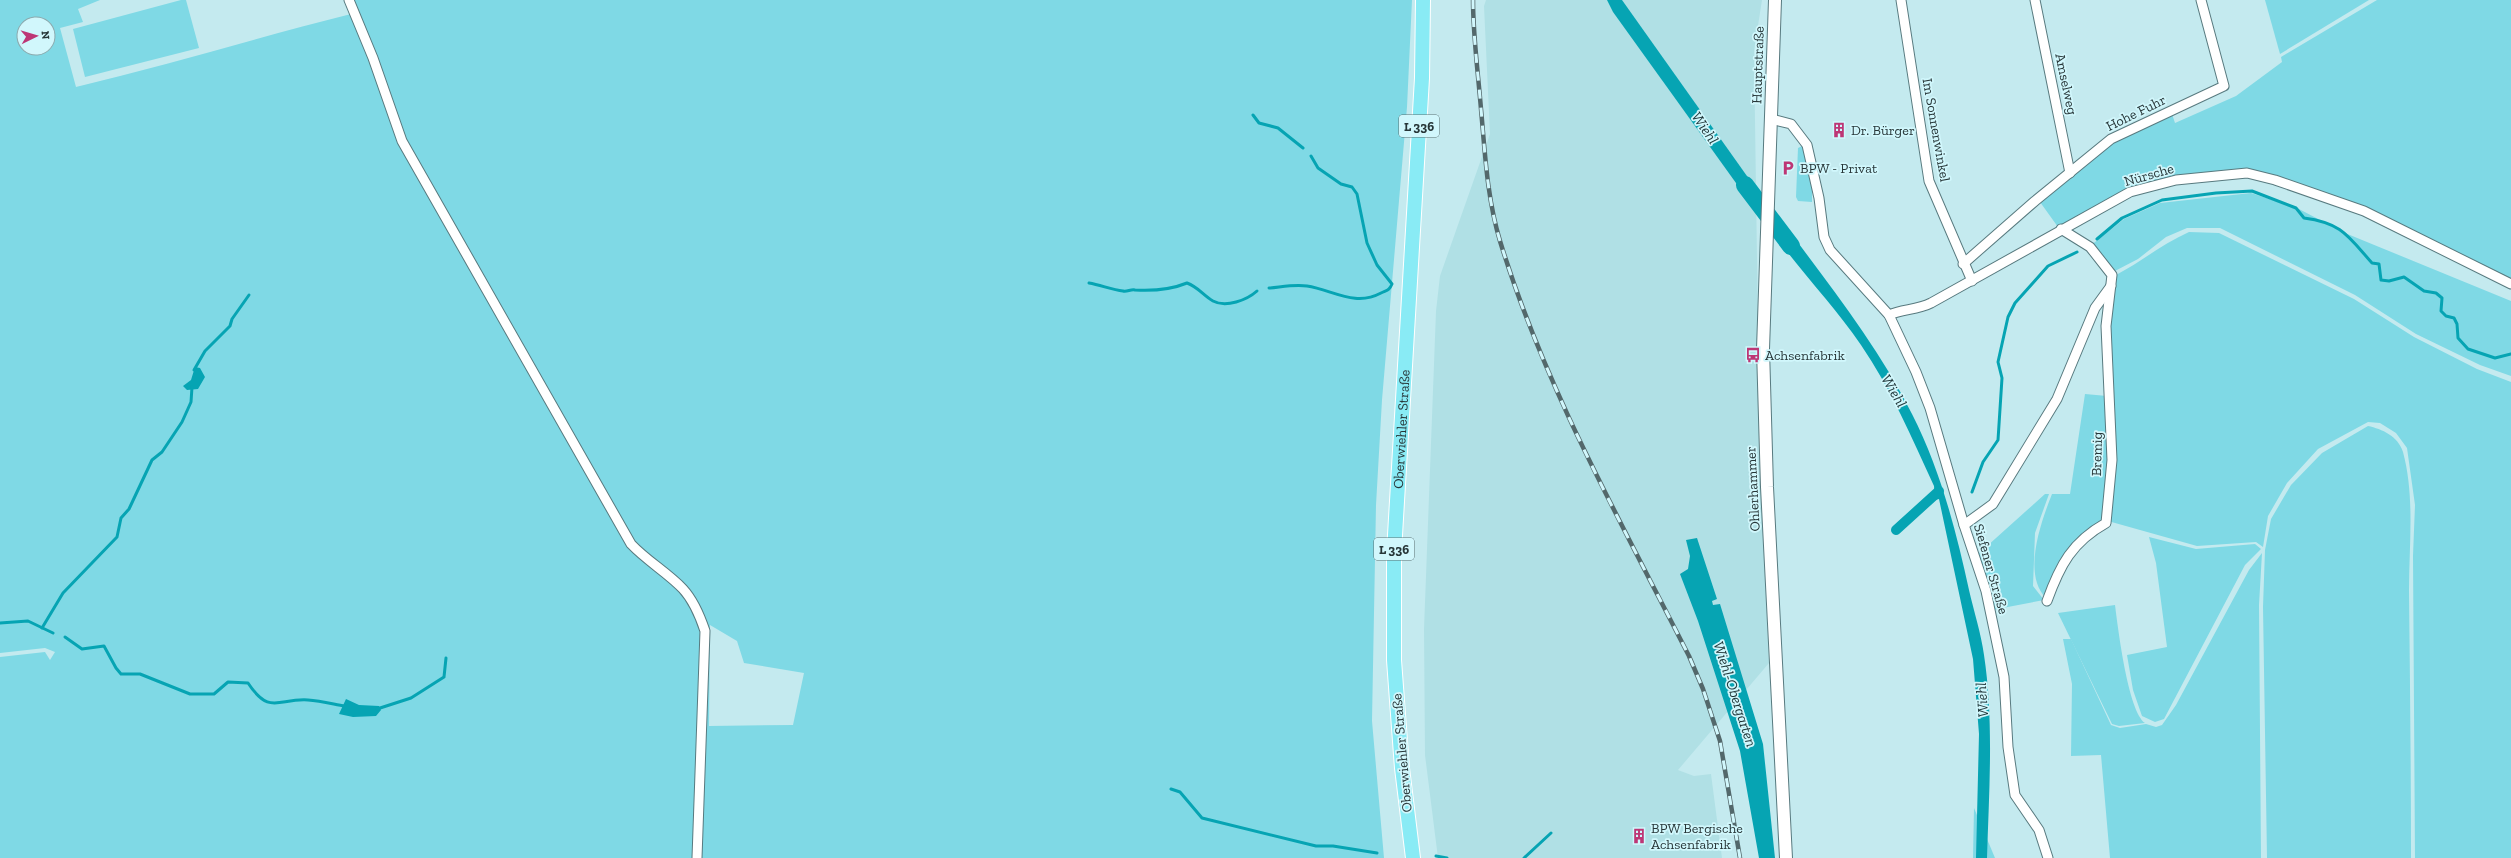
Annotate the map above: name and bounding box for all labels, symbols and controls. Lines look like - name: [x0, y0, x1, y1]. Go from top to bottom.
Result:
- north arrow: [16, 16, 56, 56]
- street label: Hauptstraße: [1748, 26, 1768, 104]
- text: N: [39, 30, 52, 41]
- street label: Amselweg: [2051, 52, 2081, 117]
- street label: Im Sonnenwinkel: [1919, 77, 1954, 183]
- street label: Hohe Fuhr: [2103, 91, 2169, 135]
- water label: Wiehl: [1688, 108, 1722, 148]
- road number: L 336: [1399, 115, 1439, 137]
- building icon: Dr. Bürger: [1830, 121, 1848, 139]
- place label: Dr. Bürger: [1851, 122, 1915, 139]
- parking icon: BPW - Privat: [1779, 159, 1797, 177]
- place label: BPW - Privat: [1800, 160, 1878, 177]
- street label: Nürsche: [2122, 160, 2176, 190]
- bus stop icon: Achsenfabrik: [1744, 346, 1762, 364]
- place label: Achsenfabrik: [1765, 347, 1845, 364]
- street label: Oberwiehler Straße: [1389, 369, 1413, 489]
- water label: Wiehl: [1877, 371, 1911, 411]
- street label: Bremig: [2088, 431, 2106, 476]
- street label: Ohlerhammer: [1742, 446, 1764, 532]
- street label: Siefener Straße: [1970, 522, 2012, 617]
- road number: L 336: [1374, 538, 1414, 560]
- water label: Wiehl-Obergarten: [1710, 639, 1761, 749]
- water label: Wiehl: [1972, 682, 1992, 718]
- street label: Oberwiehler Straße: [1388, 692, 1416, 813]
- place label: BPW Bergische Achsenfabrik: [1651, 820, 1743, 853]
- building icon: BPW Bergische Achsenfabrik: [1630, 827, 1648, 845]

